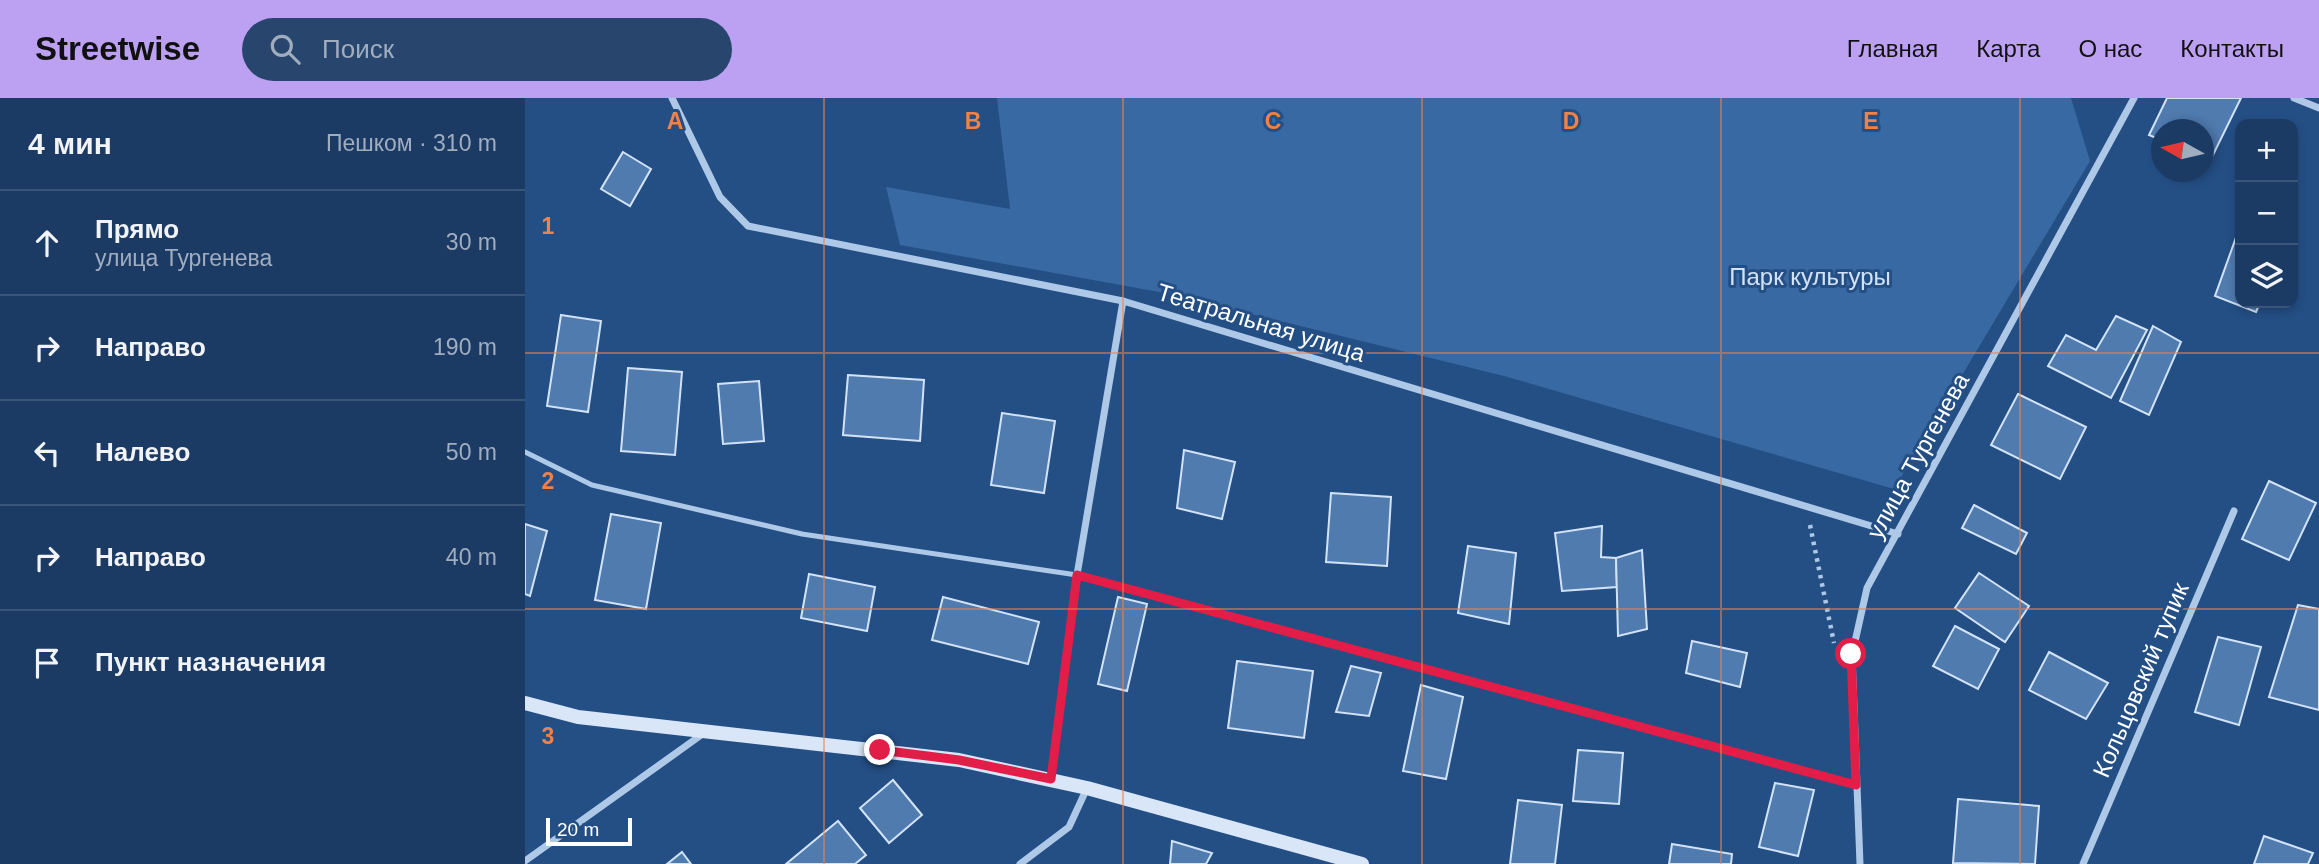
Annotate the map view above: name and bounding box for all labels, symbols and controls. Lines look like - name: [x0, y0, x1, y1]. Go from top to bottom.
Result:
- search box: [242, 18, 732, 81]
- text: Streetwise: [35, 30, 200, 67]
- icon: search: [266, 30, 304, 68]
- text: Поиск: [322, 34, 394, 64]
- text: Главная: [1847, 35, 1938, 62]
- text: Карта: [1976, 35, 2040, 62]
- text: О нас: [2078, 35, 2142, 62]
- text: Контакты: [2180, 35, 2284, 62]
- text: A: [667, 108, 683, 134]
- text: B: [965, 108, 981, 134]
- text: C: [1265, 108, 1281, 134]
- text: D: [1563, 108, 1579, 134]
- text: E: [1863, 108, 1879, 134]
- north arrow: [2151, 119, 2214, 182]
- map controls: [2235, 119, 2298, 308]
- button: +: [2235, 119, 2298, 182]
- text: 4 мин: [28, 127, 112, 160]
- text: Пешком · 310 m: [326, 130, 497, 156]
- button: −: [2235, 182, 2298, 245]
- text: 1: [542, 213, 555, 239]
- text: Прямо: [95, 214, 179, 244]
- icon: ahead: [28, 224, 66, 262]
- text: 30 m: [446, 229, 497, 255]
- text: улица Тургенева: [95, 245, 272, 271]
- button: layers: [2235, 245, 2298, 308]
- park label: Парк культуры: [1729, 263, 1891, 290]
- street label: Театральная улица: [1154, 278, 1369, 367]
- icon: right: [28, 329, 66, 367]
- text: Направо: [95, 332, 206, 362]
- text: 190 m: [433, 334, 497, 360]
- street label: улица Тургенева: [1861, 368, 1975, 543]
- icon: left: [28, 434, 66, 472]
- text: Налево: [95, 437, 190, 467]
- text: 50 m: [446, 439, 497, 465]
- text: 2: [542, 468, 554, 494]
- icon: right: [28, 539, 66, 577]
- text: Направо: [95, 542, 206, 572]
- text: 40 m: [446, 544, 497, 570]
- street label: Кольцовский тупик: [2087, 578, 2194, 781]
- route start: [1835, 638, 1866, 669]
- icon: arrive: [28, 644, 66, 682]
- text: Пункт назначения: [95, 647, 326, 677]
- text: 3: [542, 723, 554, 749]
- route end: [864, 734, 895, 765]
- scale bar: [546, 815, 632, 847]
- text: 20 m: [557, 819, 599, 840]

